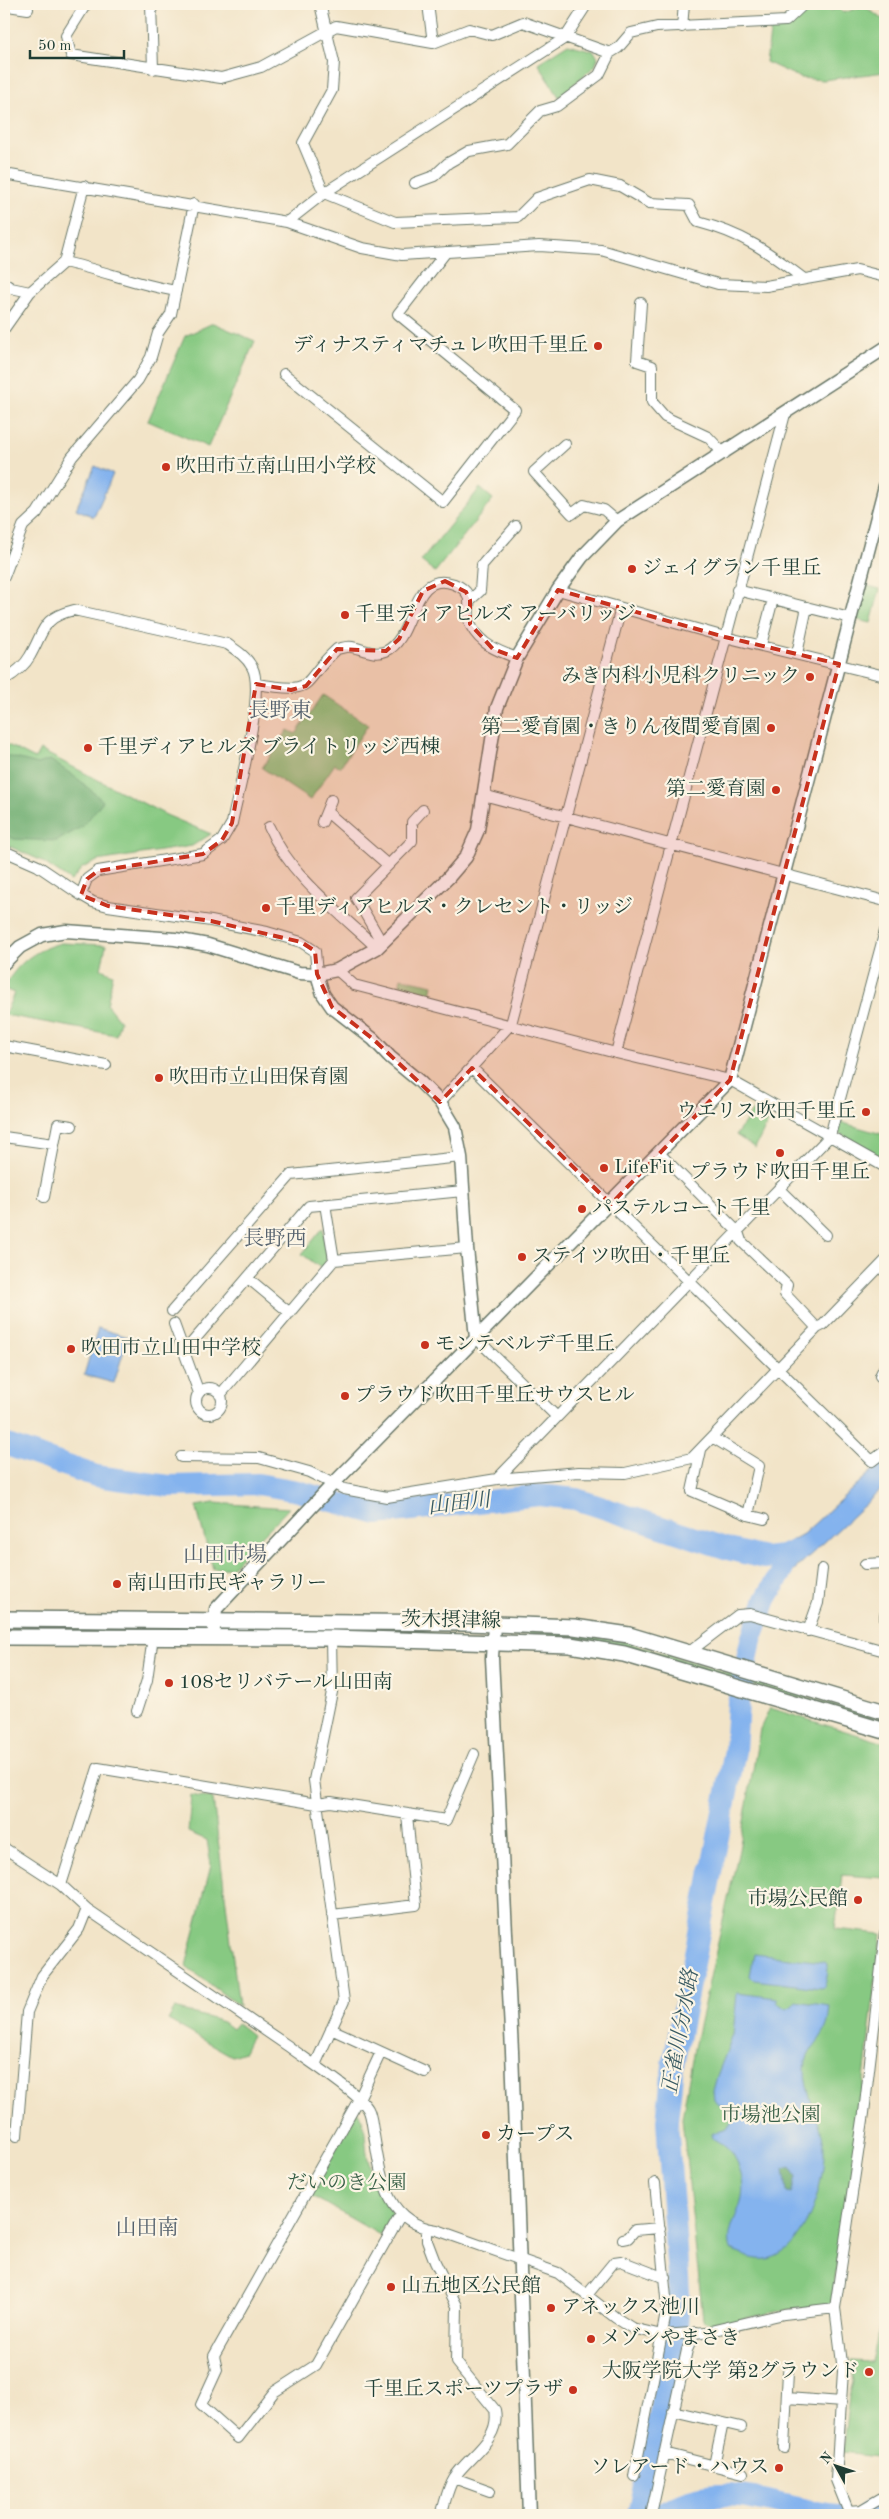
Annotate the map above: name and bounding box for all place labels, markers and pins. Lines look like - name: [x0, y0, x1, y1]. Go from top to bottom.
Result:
- place label: ディナスティマチュレ吹田千里丘: [293, 334, 588, 356]
- marker: ディナスティマチュレ吹田千里丘: [592, 340, 604, 352]
- place label: 吹田市立南山田小学校: [176, 455, 376, 477]
- marker: 吹田市立南山田小学校: [160, 461, 172, 473]
- place label: ジェイグラン千里丘: [642, 557, 821, 579]
- marker: ジェイグラン千里丘: [626, 563, 638, 575]
- place label: 千里ディアヒルズ アーバリッジ: [355, 603, 636, 625]
- marker: 千里ディアヒルズ アーバリッジ: [339, 609, 351, 621]
- place label: みき内科小児科クリニック: [561, 665, 800, 687]
- marker: みき内科小児科クリニック: [804, 671, 816, 683]
- place label: 第二愛育園・きりん夜間愛育園: [481, 716, 761, 738]
- marker: 第二愛育園・きりん夜間愛育園: [765, 722, 777, 734]
- place label: 千里ディアヒルズ ブライトリッジ西棟: [98, 736, 440, 758]
- marker: 千里ディアヒルズ ブライトリッジ西棟: [82, 742, 94, 754]
- place label: 第二愛育園: [666, 778, 766, 800]
- marker: 第二愛育園: [770, 784, 782, 796]
- place label: 千里ディアヒルズ・クレセント・リッジ: [276, 896, 633, 918]
- marker: 千里ディアヒルズ・クレセント・リッジ: [260, 902, 272, 914]
- place label: 吹田市立山田保育園: [169, 1066, 349, 1088]
- marker: 吹田市立山田保育園: [153, 1072, 165, 1084]
- place label: ウエリス吹田千里丘: [676, 1100, 856, 1122]
- marker: ウエリス吹田千里丘: [860, 1106, 872, 1118]
- marker: プラウド吹田千里丘: [774, 1147, 786, 1159]
- place label: LifeFit: [614, 1158, 675, 1178]
- place label: プラウド吹田千里丘: [690, 1161, 870, 1183]
- marker: LifeFit: [598, 1162, 610, 1174]
- place label: パステルコート千里: [592, 1197, 771, 1219]
- marker: パステルコート千里: [576, 1203, 588, 1215]
- place label: ステイツ吹田・千里丘: [532, 1245, 730, 1267]
- marker: ステイツ吹田・千里丘: [516, 1251, 528, 1263]
- place label: モンテベルデ千里丘: [435, 1333, 615, 1355]
- place label: 吹田市立山田中学校: [81, 1337, 261, 1359]
- marker: モンテベルデ千里丘: [419, 1339, 431, 1351]
- marker: 吹田市立山田中学校: [65, 1343, 77, 1355]
- place label: プラウド吹田千里丘サウスヒル: [355, 1384, 634, 1406]
- marker: プラウド吹田千里丘サウスヒル: [339, 1390, 351, 1402]
- place label: 南山田市民ギャラリー: [127, 1572, 327, 1594]
- marker: 南山田市民ギャラリー: [111, 1578, 123, 1590]
- place label: 108セリバテール山田南: [179, 1671, 393, 1693]
- marker: 108セリバテール山田南: [163, 1677, 175, 1689]
- place label: 市場公民館: [748, 1888, 848, 1910]
- marker: 市場公民館: [852, 1894, 864, 1906]
- place label: カープス: [496, 2124, 574, 2145]
- marker: カープス: [480, 2129, 492, 2141]
- place label: 山五地区公民館: [401, 2275, 541, 2297]
- marker: 山五地区公民館: [385, 2281, 397, 2293]
- place label: アネックス池川: [561, 2296, 700, 2318]
- marker: アネックス池川: [545, 2302, 557, 2314]
- place label: メゾンやまさき: [601, 2327, 740, 2349]
- marker: メゾンやまさき: [585, 2333, 597, 2345]
- place label: 大阪学院大学 第2グラウンド: [602, 2360, 859, 2382]
- marker: 大阪学院大学 第2グラウンド: [863, 2366, 875, 2378]
- place label: 千里丘スポーツプラザ: [364, 2378, 563, 2400]
- marker: 千里丘スポーツプラザ: [567, 2384, 579, 2396]
- place label: ソレアード・ハウス: [590, 2457, 769, 2478]
- marker: ソレアード・ハウス: [773, 2462, 785, 2474]

